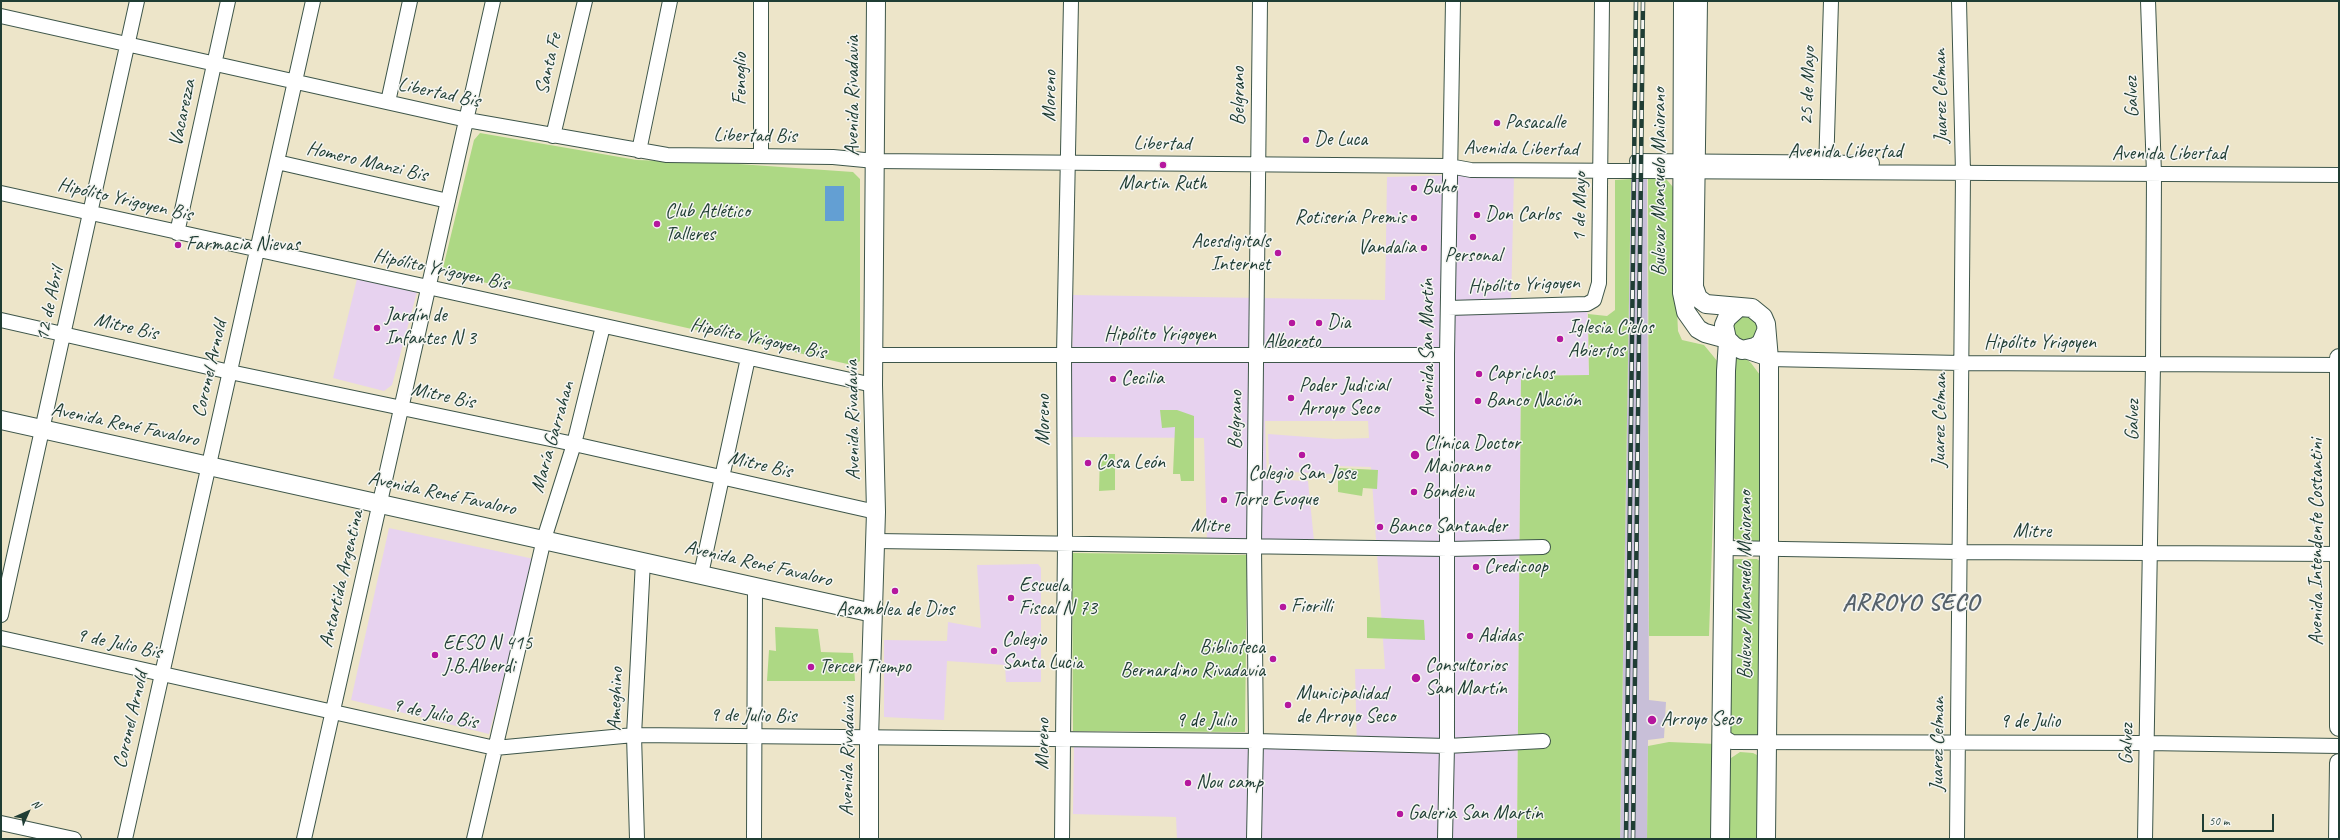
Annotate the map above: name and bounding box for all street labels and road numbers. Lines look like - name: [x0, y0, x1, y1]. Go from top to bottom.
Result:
- street label: Santa Fe: [530, 31, 568, 97]
- street label: Avenida Rivadavia: [841, 36, 865, 156]
- street label: 25 de Mayo: [1795, 46, 1821, 126]
- street label: Juarez Celman: [1928, 48, 1954, 144]
- street label: Fenoglio: [729, 53, 753, 105]
- street label: Belgrano: [1227, 67, 1251, 125]
- street label: Moreno: [1038, 70, 1062, 122]
- street label: Libertad Bis: [396, 73, 482, 113]
- street label: Galvez: [2119, 76, 2145, 118]
- street label: Vacarezza: [164, 77, 202, 149]
- street label: Bulevar Mansuelo Maiorano: [1648, 88, 1672, 276]
- street label: Libertad Bis: [713, 123, 797, 149]
- street label: Libertad: [1133, 131, 1191, 157]
- street label: Homero Manzi Bis: [304, 136, 430, 188]
- street label: Avenida Libertad: [1464, 136, 1578, 162]
- street label: Avenida Libertad: [1788, 140, 1902, 164]
- street label: Avenida Libertad: [2112, 142, 2226, 166]
- street label: 1 de Mayo: [1567, 172, 1593, 242]
- street label: Hipólito Yrigoyen Bis: [55, 173, 195, 227]
- street label: Hipólito Yrigoyen Bis: [371, 244, 511, 296]
- street label: 12 de Abril: [30, 265, 70, 343]
- street label: Hipólito Yrigoyen: [1468, 271, 1580, 299]
- street label: Avenida San Martín: [1416, 279, 1440, 417]
- street label: Mitre Bis: [92, 308, 160, 346]
- street label: Hipólito Yrigoyen Bis: [688, 313, 828, 365]
- street label: Coronel Arnold: [187, 318, 233, 420]
- street label: Hipólito Yrigoyen: [1104, 323, 1216, 347]
- street label: Hipólito Yrigoyen: [1984, 331, 2096, 355]
- street label: Avenida Rivadavia: [840, 360, 866, 480]
- street label: Juarez Celman: [1927, 372, 1953, 468]
- street label: Mitre Bis: [409, 378, 477, 414]
- street label: María Garrahan: [526, 378, 580, 496]
- street label: Belgrano: [1223, 390, 1249, 450]
- street label: Moreno: [1032, 394, 1056, 446]
- street label: Avenida René Favaloro: [49, 398, 201, 452]
- street label: Galvez: [2121, 399, 2145, 441]
- street label: Avenida Intendente Costantini: [2305, 439, 2329, 645]
- street label: Mitre Bis: [726, 446, 794, 484]
- street label: Avenida René Favaloro: [366, 467, 518, 521]
- street label: Bulevar Mansuelo Maiorano: [1734, 491, 1758, 679]
- street label: Antartida Argentina: [315, 508, 369, 650]
- street label: Mitre: [1190, 514, 1230, 538]
- street label: Mitre: [2013, 520, 2051, 544]
- street label: Avenida René Favaloro: [682, 535, 834, 593]
- street label: 9 de Julio Bis: [74, 623, 164, 665]
- street label: Ameghino: [603, 667, 629, 731]
- street label: Coronel Arnold: [108, 669, 154, 771]
- street label: 9 de Julio Bis: [390, 693, 480, 735]
- street label: Avenida Rivadavia: [835, 696, 861, 816]
- street label: Juarez Celman: [1925, 696, 1951, 792]
- street label: 9 de Julio Bis: [710, 703, 796, 729]
- street label: 9 de Julio: [1176, 709, 1236, 733]
- street label: 9 de Julio: [2000, 710, 2060, 734]
- street label: Moreno: [1031, 718, 1055, 770]
- street label: Galvez: [2115, 723, 2139, 765]

